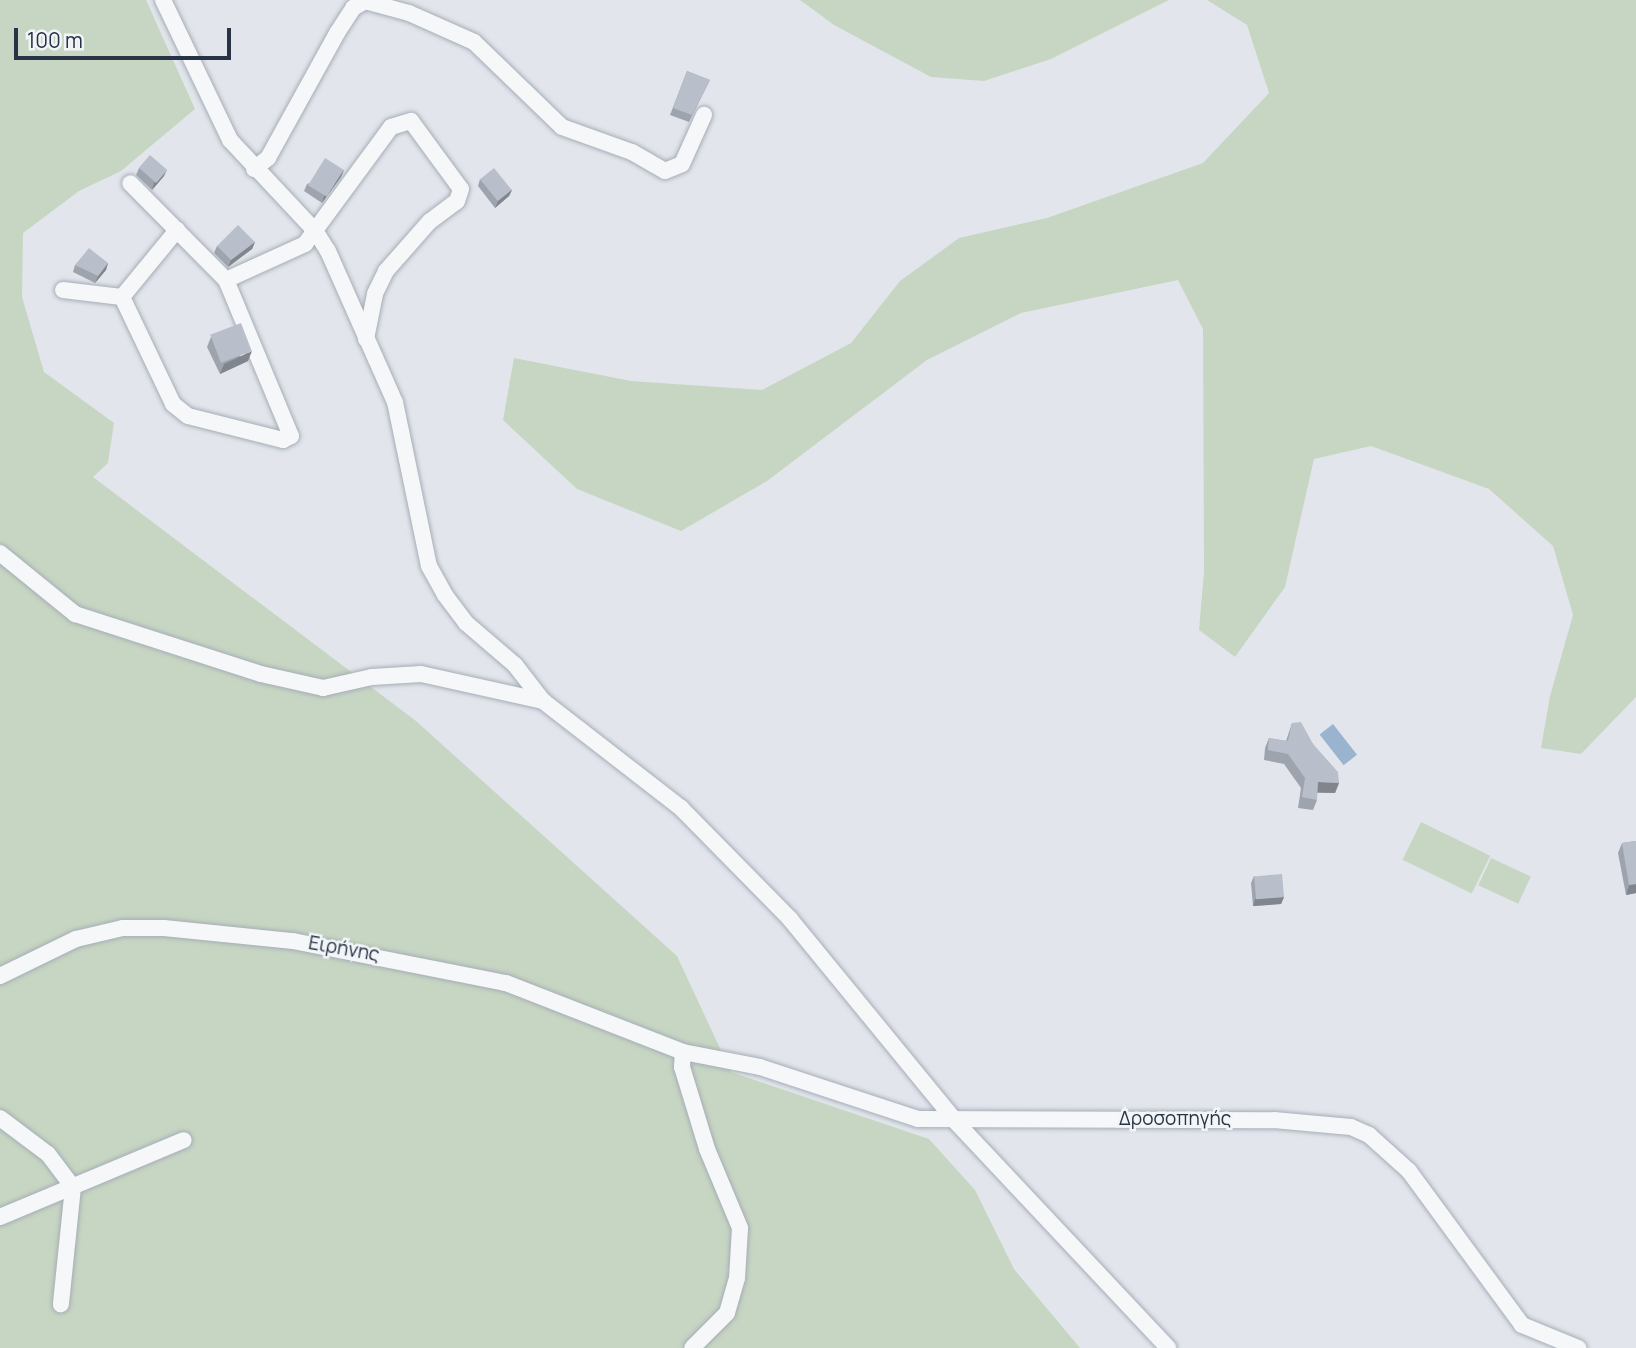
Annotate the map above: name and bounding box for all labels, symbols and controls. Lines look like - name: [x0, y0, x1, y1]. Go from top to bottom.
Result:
- scale bar: [18, 14, 234, 58]
- text: 100 m: [27, 26, 83, 54]
- street label: Ειρήνης: [307, 932, 381, 966]
- street label: Δροσοπηγής: [1119, 1108, 1231, 1130]

